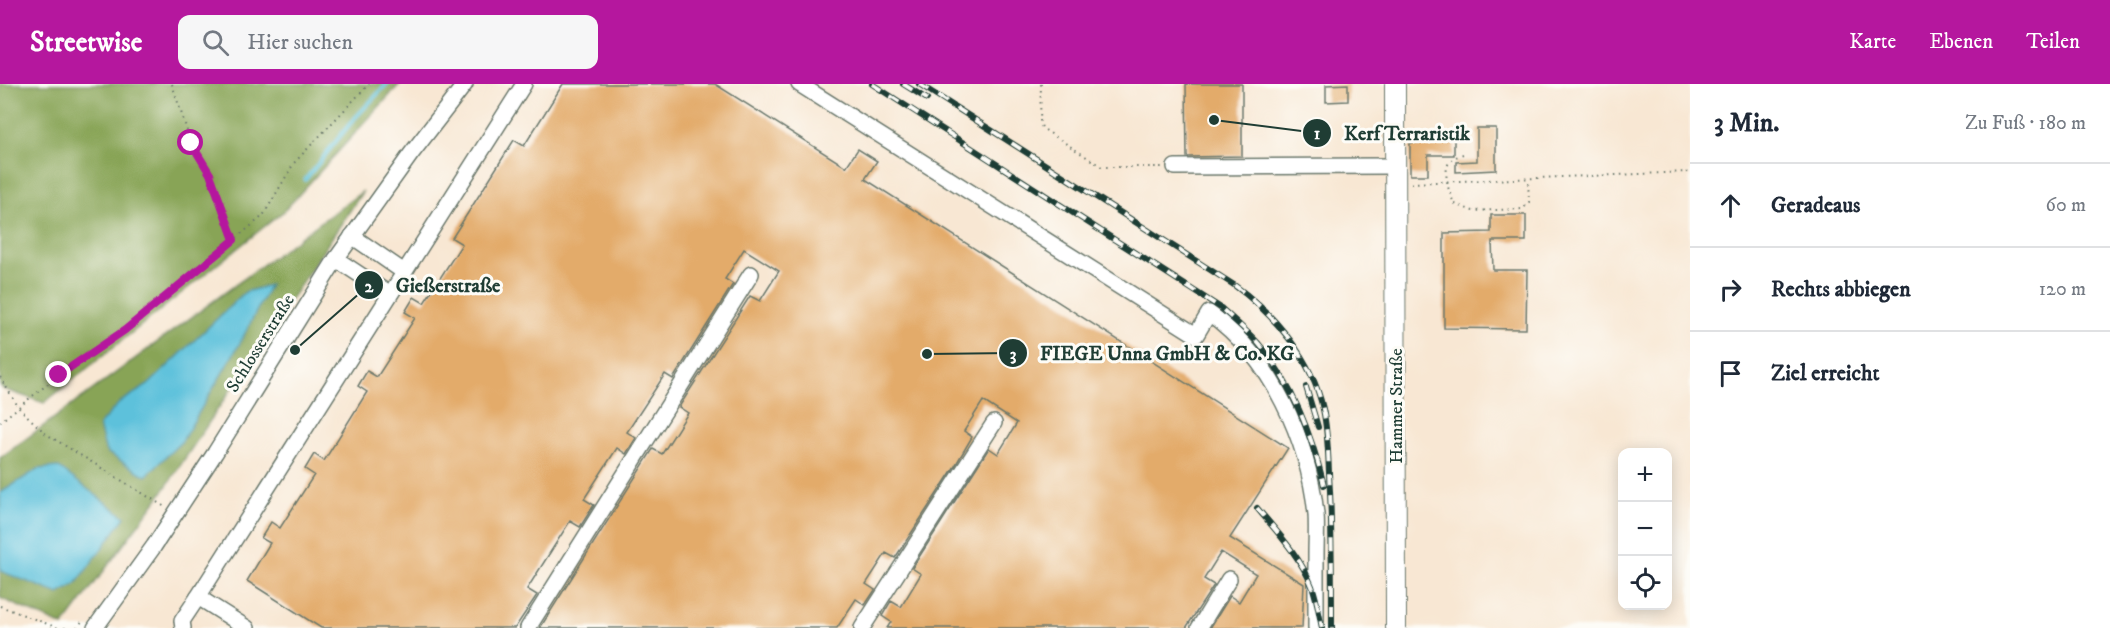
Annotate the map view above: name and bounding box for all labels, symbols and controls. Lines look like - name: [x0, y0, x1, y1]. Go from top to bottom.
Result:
- search box: [178, 15, 598, 69]
- text: Streetwise: [30, 25, 142, 60]
- icon: search: [199, 26, 232, 59]
- text: Hier suchen: [247, 29, 353, 56]
- text: Karte: [1849, 29, 1896, 55]
- text: Ebenen: [1929, 29, 1993, 55]
- text: Teilen: [2026, 29, 2080, 55]
- text: 3 Min.: [1714, 107, 1779, 140]
- text: Zu Fuß · 180 m: [1965, 111, 2086, 136]
- callout: Kerf Terraristik: [1302, 114, 1482, 152]
- text: Kerf Terraristik: [1344, 122, 1471, 147]
- text: 1: [1314, 123, 1321, 145]
- route start: [177, 129, 203, 155]
- icon: ahead: [1714, 189, 1747, 222]
- text: Geradeaus: [1771, 192, 1860, 219]
- text: 60 m: [2046, 193, 2086, 218]
- callout: Gießerstraße: [354, 266, 513, 304]
- icon: right: [1714, 273, 1747, 306]
- text: Gießerstraße: [396, 274, 501, 299]
- text: 2: [365, 276, 375, 298]
- text: Rechts abbiegen: [1771, 276, 1911, 303]
- text: 120 m: [2039, 277, 2086, 302]
- street label: Schlosserstraße: [222, 290, 300, 397]
- callout: FIEGE Unna GmbH & Co. KG: [998, 334, 1306, 372]
- text: FIEGE Unna GmbH & Co. KG: [1040, 342, 1294, 367]
- text: 3: [1010, 344, 1017, 366]
- street label: Hammer Straße: [1386, 348, 1408, 464]
- icon: arrive: [1714, 357, 1747, 390]
- text: Ziel erreicht: [1771, 360, 1879, 387]
- route end: [45, 361, 71, 387]
- map controls: [1618, 448, 1672, 610]
- button: +: [1618, 448, 1672, 502]
- button: −: [1618, 502, 1672, 556]
- button: locate: [1618, 556, 1672, 610]

